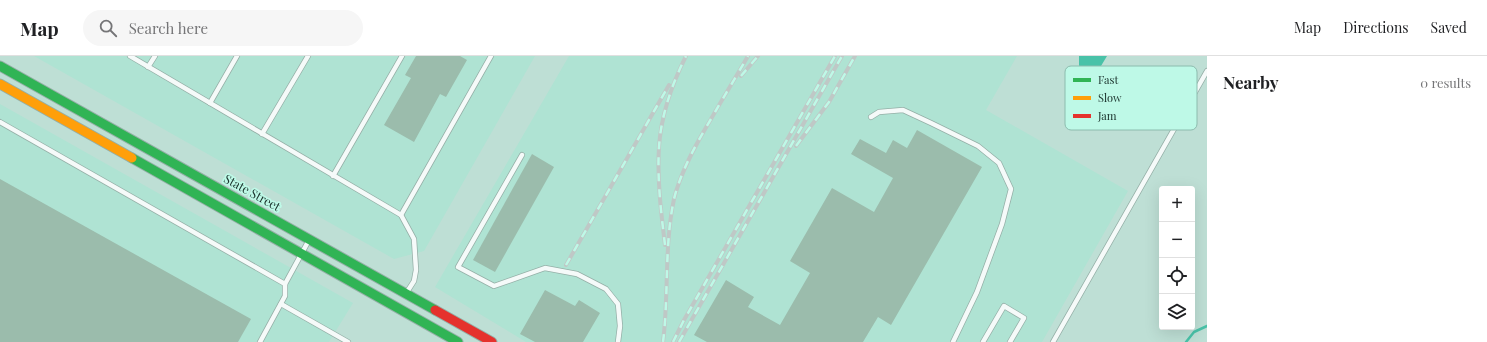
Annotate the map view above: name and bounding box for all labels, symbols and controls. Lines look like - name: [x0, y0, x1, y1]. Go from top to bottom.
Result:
- search box: [83, 10, 363, 46]
- text: Map: [20, 15, 59, 41]
- icon: search: [97, 17, 119, 39]
- text: Search here: [129, 18, 208, 38]
- text: Map: [1294, 18, 1321, 37]
- text: Directions: [1343, 18, 1409, 37]
- text: Saved: [1431, 18, 1467, 37]
- legend: [1065, 66, 1197, 130]
- text: Nearby: [1223, 71, 1278, 93]
- text: Fast: [1098, 72, 1118, 87]
- text: 0 results: [1420, 74, 1471, 91]
- text: Slow: [1098, 90, 1122, 105]
- text: Jam: [1097, 108, 1117, 123]
- street label: State Street: [221, 170, 284, 215]
- map controls: [1159, 186, 1195, 330]
- button: +: [1159, 186, 1195, 222]
- button: −: [1159, 222, 1195, 258]
- button: locate: [1159, 258, 1195, 294]
- button: layers: [1159, 294, 1195, 330]

